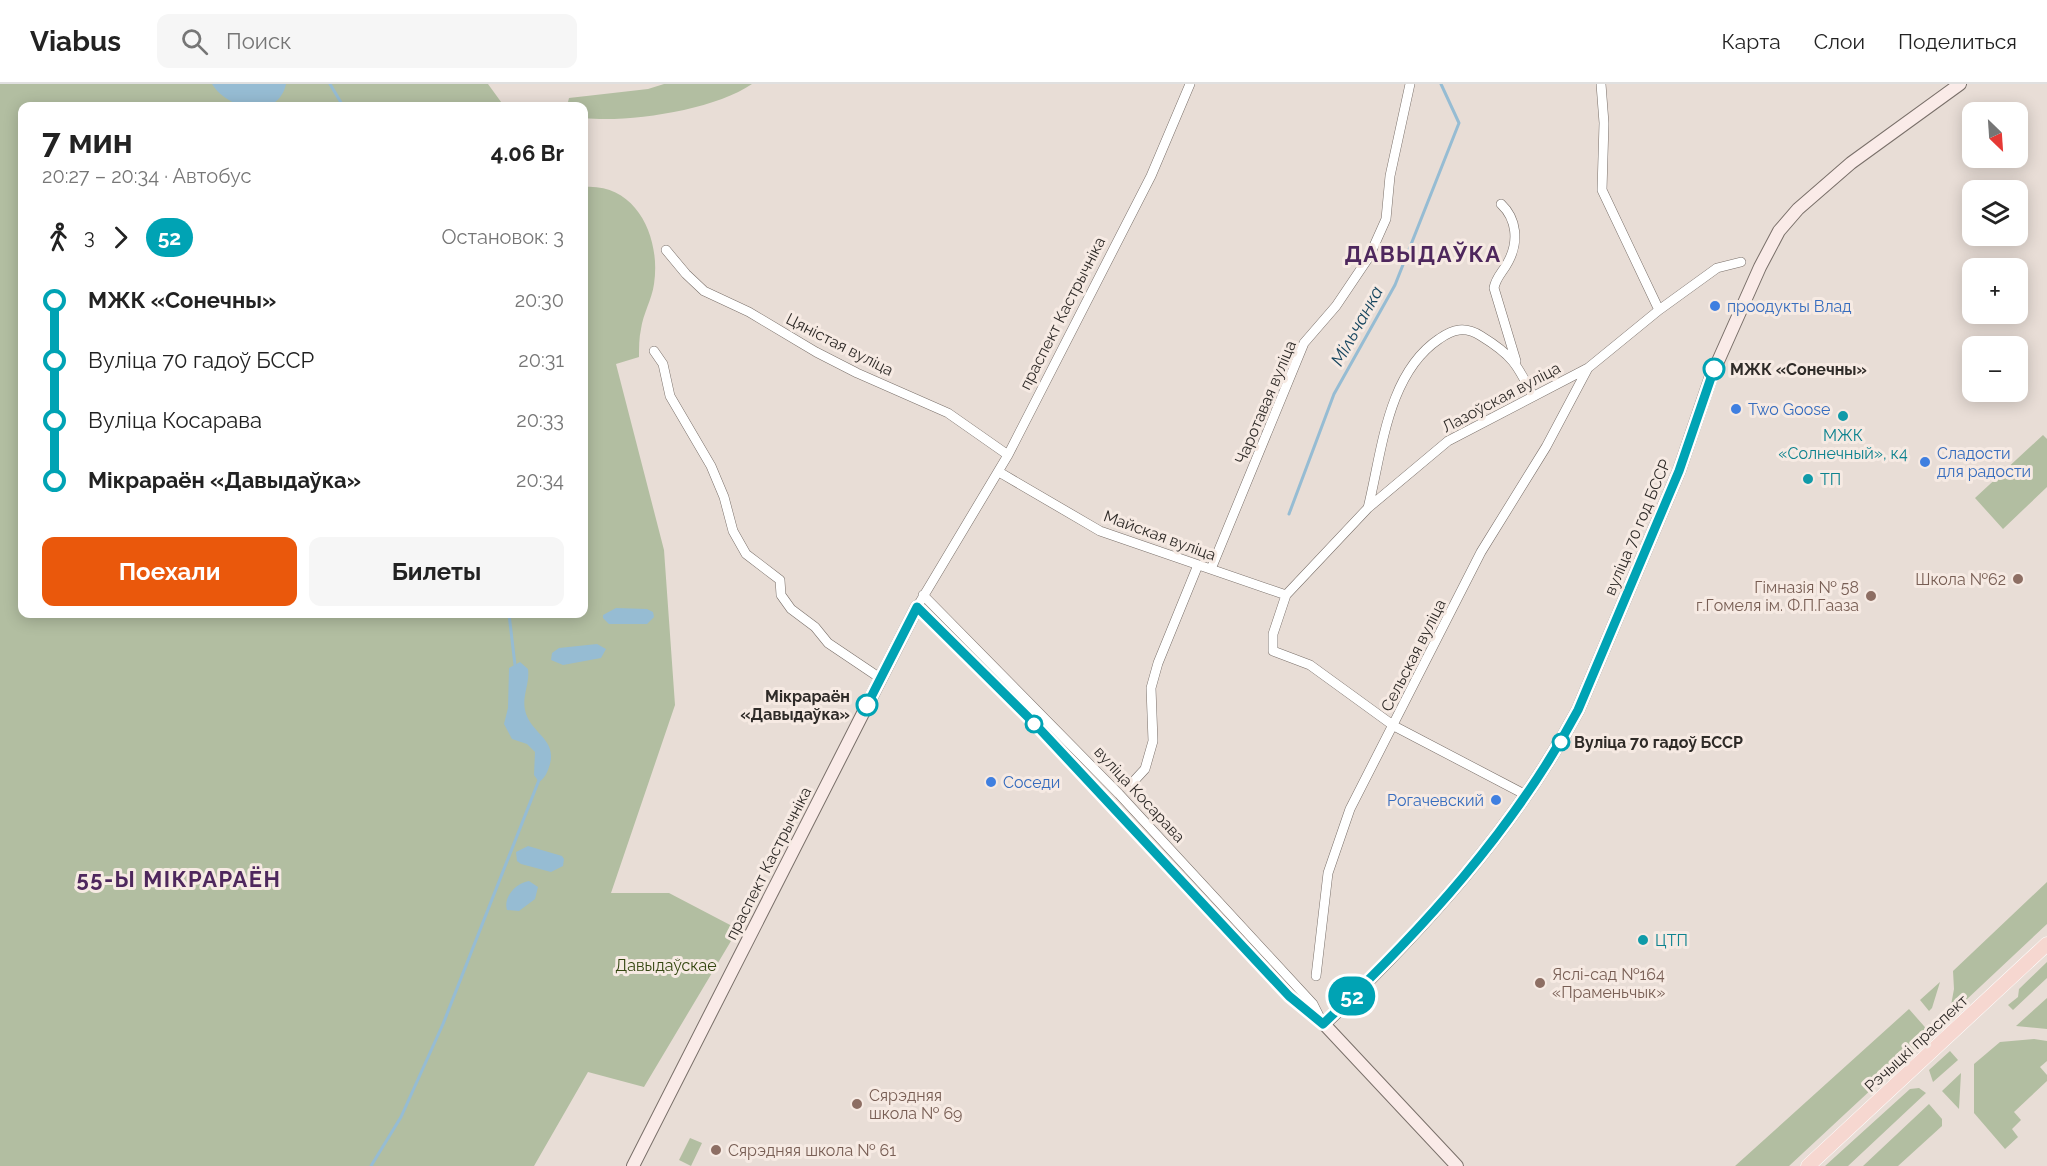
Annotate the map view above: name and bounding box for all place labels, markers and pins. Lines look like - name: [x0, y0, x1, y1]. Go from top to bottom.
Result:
- place label: проодукты Влад: [1727, 297, 1852, 316]
- marker: проодукты Влад: [1708, 299, 1722, 313]
- marker: МЖК «Сонечны»: [1703, 358, 1725, 380]
- place label: МЖК «Сонечны»: [1730, 360, 1867, 379]
- place label: Two Goose: [1748, 400, 1830, 419]
- marker: Two Goose: [1729, 402, 1743, 416]
- marker: МЖК «Солнечный», к4: [1836, 409, 1850, 423]
- place label: МЖК «Солнечный», к4: [1778, 426, 1908, 463]
- place label: Сладости для радости: [1937, 444, 2031, 481]
- marker: Сладости для радости: [1918, 455, 1932, 469]
- place label: ТП: [1820, 470, 1841, 489]
- marker: ТП: [1801, 472, 1815, 486]
- place label: Школа №62: [1915, 570, 2006, 589]
- marker: Школа №62: [2011, 572, 2025, 586]
- place label: Гімназія № 58 г.Гомеля ім. Ф.П.Гааза: [1696, 578, 1859, 615]
- marker: Гімназія № 58 г.Гомеля ім. Ф.П.Гааза: [1864, 589, 1878, 603]
- place label: Мікрараён «Давыдаўка»: [740, 687, 850, 724]
- marker: Мікрараён «Давыдаўка»: [856, 694, 878, 716]
- unlabelled marker: [1025, 715, 1043, 733]
- marker: Вуліца 70 гадоў БССР: [1552, 733, 1570, 751]
- place label: Вуліца 70 гадоў БССР: [1574, 733, 1743, 752]
- place label: Соседи: [1003, 773, 1060, 792]
- marker: Соседи: [984, 775, 998, 789]
- place label: Рогачевский: [1387, 791, 1484, 810]
- marker: Рогачевский: [1489, 793, 1503, 807]
- place label: ЦТП: [1655, 931, 1688, 950]
- marker: ЦТП: [1636, 933, 1650, 947]
- place label: Яслі-сад №164 «Праменьчык»: [1552, 965, 1666, 1002]
- marker: Яслі-сад №164 «Праменьчык»: [1533, 976, 1547, 990]
- place label: Сярэдняя школа № 69: [869, 1086, 962, 1123]
- marker: Сярэдняя школа № 69: [850, 1097, 864, 1111]
- place label: Сярэдняя школа № 61: [728, 1141, 896, 1160]
- marker: Сярэдняя школа № 61: [709, 1143, 723, 1157]

